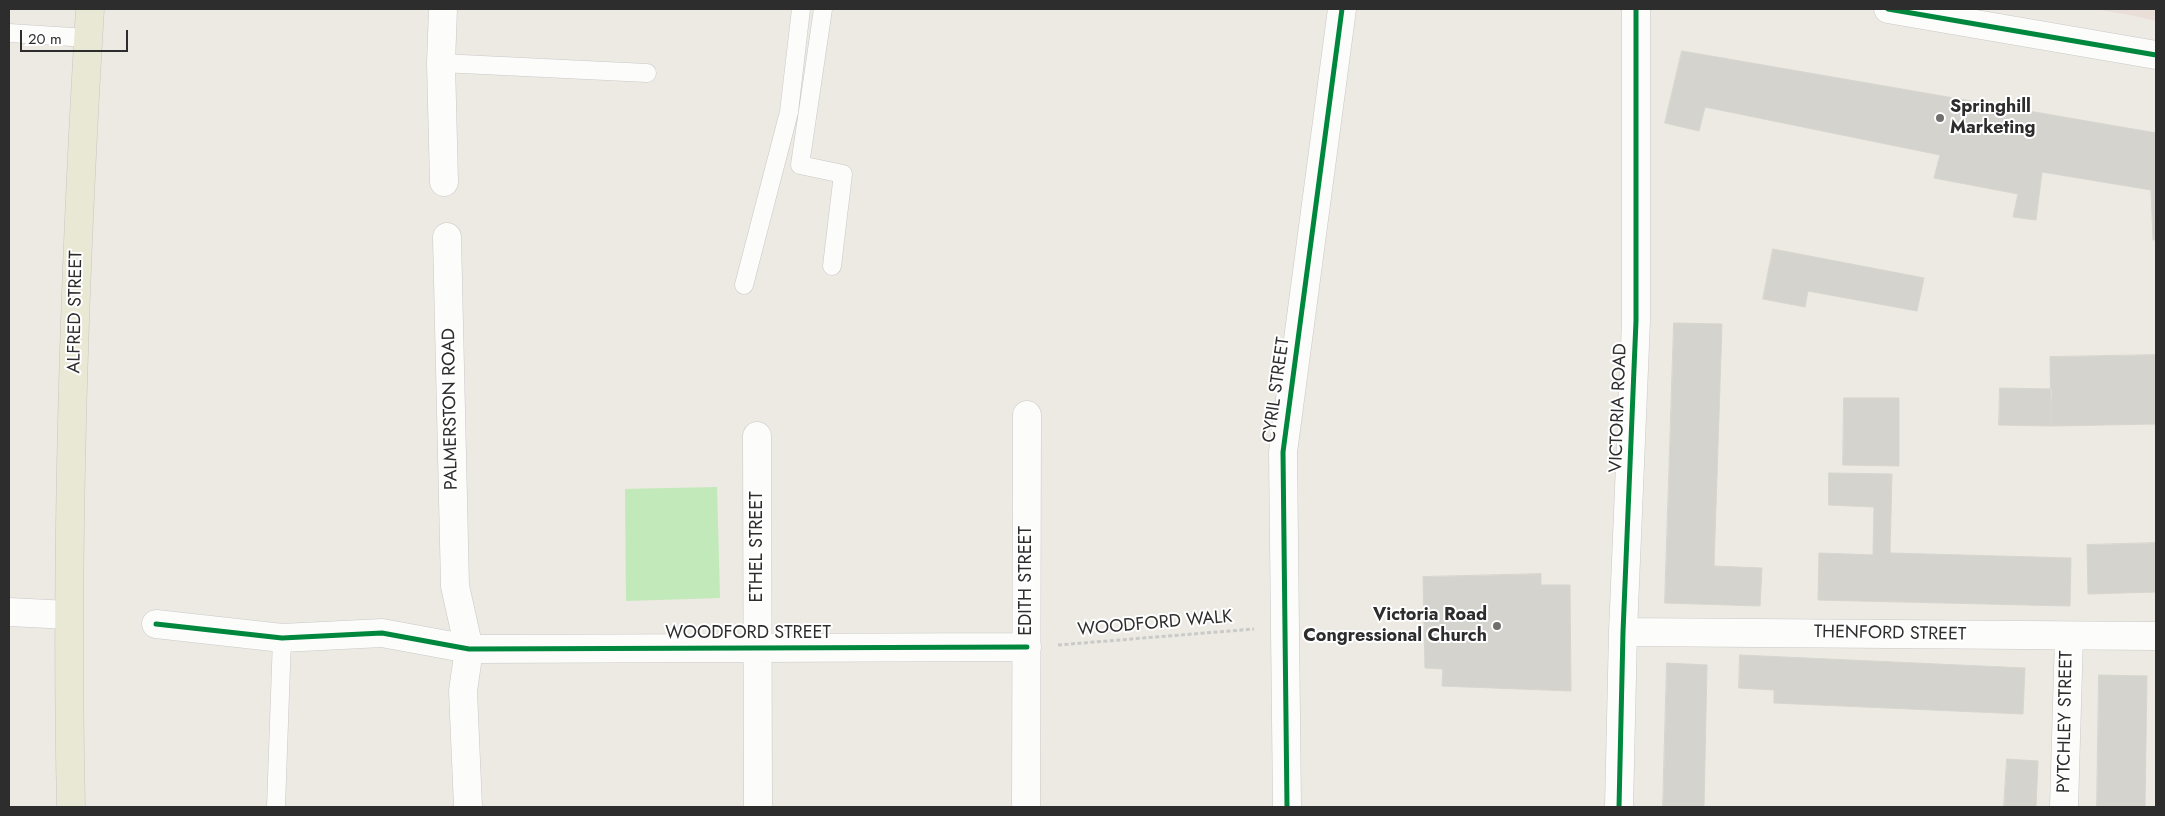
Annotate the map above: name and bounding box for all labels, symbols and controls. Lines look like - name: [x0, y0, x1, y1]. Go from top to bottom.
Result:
- scale bar: [22, 20, 130, 52]
- text: 20 m: [28, 28, 62, 50]
- place label: Springhill Marketing: [1950, 97, 2036, 140]
- marker: Springhill Marketing: [1934, 112, 1946, 124]
- street label: ALFRED STREET: [64, 250, 88, 374]
- street label: PALMERSTON ROAD: [439, 328, 463, 490]
- street label: CYRIL STREET: [1259, 336, 1295, 444]
- street label: VICTORIA ROAD: [1606, 343, 1632, 473]
- street label: ETHEL STREET: [747, 491, 769, 603]
- street label: EDITH STREET: [1016, 526, 1038, 636]
- place label: Victoria Road Congressional Church: [1303, 605, 1487, 648]
- street label: WOODFORD WALK: [1077, 606, 1233, 642]
- marker: Victoria Road Congressional Church: [1491, 620, 1503, 632]
- street label: THENFORD STREET: [1814, 622, 1966, 646]
- street label: WOODFORD STREET: [665, 623, 831, 645]
- street label: PYTCHLEY STREET: [2054, 651, 2078, 793]

